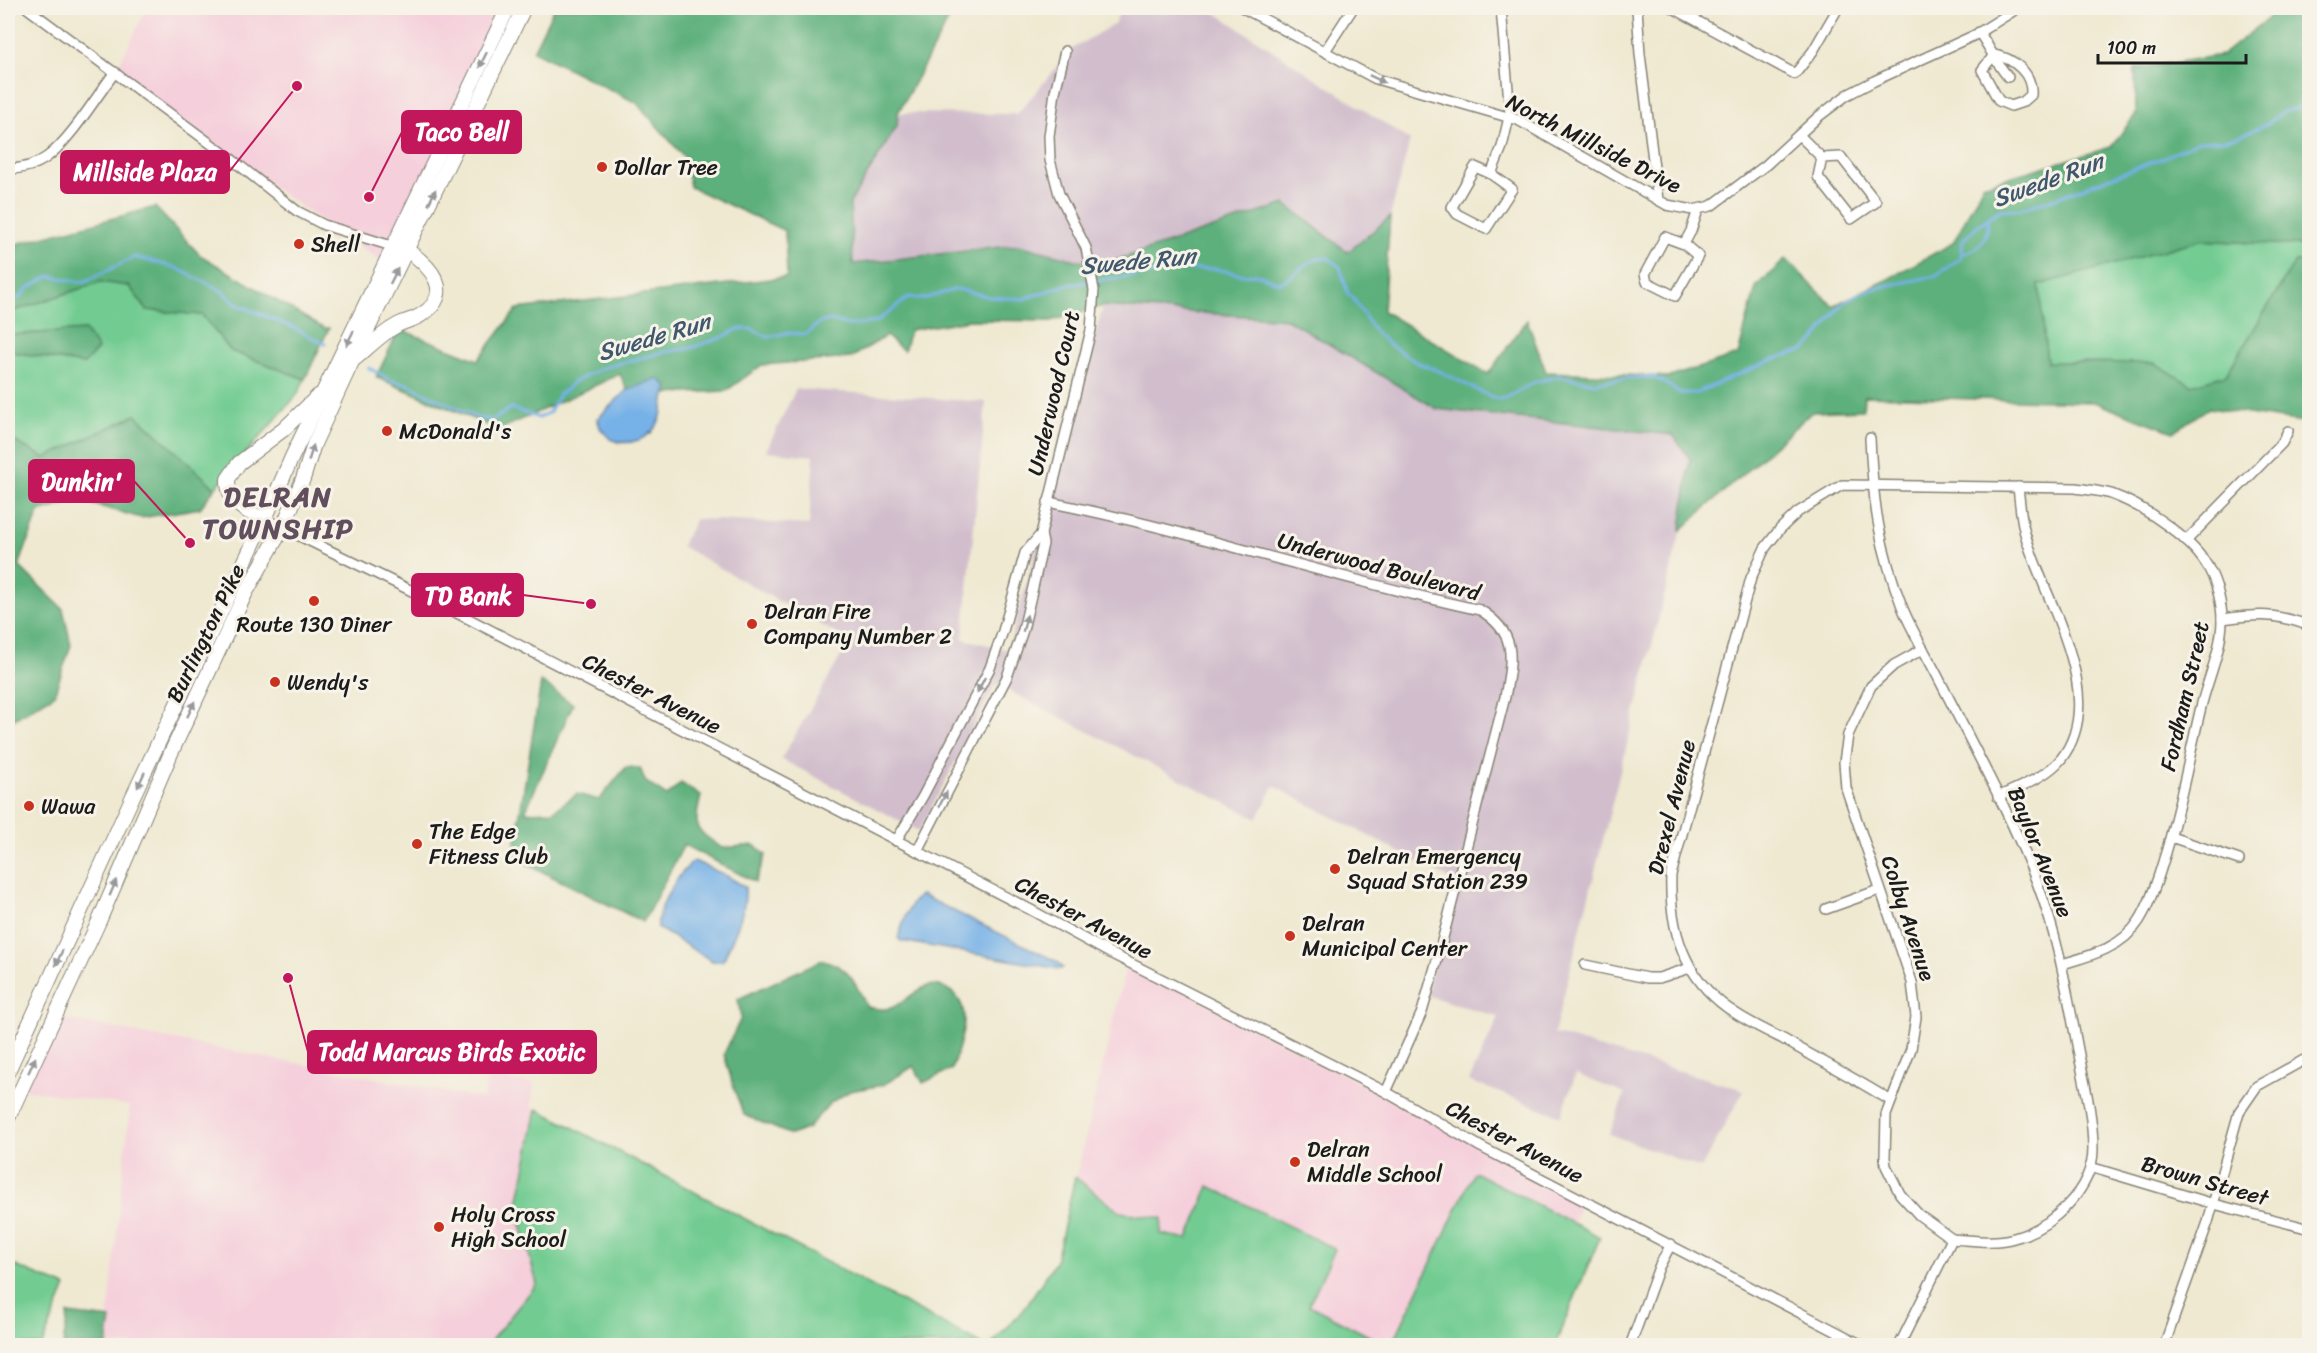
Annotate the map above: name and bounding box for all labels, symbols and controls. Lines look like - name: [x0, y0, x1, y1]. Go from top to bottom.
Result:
- scale bar: [2098, 27, 2246, 65]
- text: 100 m: [2107, 32, 2156, 64]
- one-way arrow: [478, 52, 487, 69]
- one-way arrow: [1368, 74, 1385, 83]
- street label: North Millside Drive: [1499, 82, 1689, 205]
- callout: Taco Bell: [402, 111, 521, 153]
- text: Taco Bell: [415, 111, 510, 153]
- water label: Swede Run: [1986, 139, 2112, 220]
- place label: Dollar Tree: [614, 148, 718, 187]
- callout: Millside Plaza: [61, 151, 229, 193]
- text: Millside Plaza: [72, 151, 218, 193]
- marker: Dollar Tree: [595, 160, 609, 174]
- one-way arrow: [427, 189, 436, 206]
- place label: Shell: [311, 225, 361, 264]
- water label: Swede Run: [1079, 235, 1200, 287]
- marker: Shell: [292, 237, 306, 251]
- one-way arrow: [389, 268, 398, 285]
- water label: Swede Run: [593, 300, 718, 373]
- street label: Underwood Court: [1016, 306, 1091, 479]
- one-way arrow: [345, 329, 354, 346]
- place label: McDonald's: [399, 412, 512, 451]
- marker: McDonald's: [380, 424, 394, 438]
- one-way arrow: [307, 444, 316, 462]
- callout: Dunkin': [29, 460, 134, 502]
- text: Dunkin': [41, 461, 123, 503]
- district label: DELRAN TOWNSHIP: [202, 472, 354, 553]
- street label: Underwood Boulevard: [1273, 521, 1486, 613]
- street label: Burlington Pike: [155, 557, 256, 709]
- callout: TD Bank: [412, 574, 523, 616]
- text: TD Bank: [424, 575, 512, 617]
- place label: Delran Fire Company Number 2: [764, 592, 952, 656]
- marker: Route 130 Diner: [307, 594, 321, 608]
- place label: Route 130 Diner: [237, 605, 393, 644]
- one-way arrow: [1020, 613, 1030, 632]
- marker: Delran Fire Company Number 2: [745, 617, 759, 631]
- street label: Fordham Street: [2148, 617, 2221, 775]
- street label: Chester Avenue: [575, 642, 728, 745]
- place label: Wendy's: [287, 663, 369, 702]
- marker: Wendy's: [268, 675, 282, 689]
- one-way arrow: [976, 676, 986, 693]
- one-way arrow: [187, 701, 196, 718]
- street label: Drexel Avenue: [1636, 735, 1707, 879]
- one-way arrow: [136, 772, 145, 789]
- street label: Baylor Avenue: [1996, 781, 2085, 924]
- place label: Wawa: [41, 787, 96, 826]
- one-way arrow: [938, 790, 948, 807]
- marker: Wawa: [22, 799, 36, 813]
- place label: The Edge Fitness Club: [429, 812, 548, 876]
- marker: The Edge Fitness Club: [410, 837, 424, 851]
- place label: Delran Emergency Squad Station 239: [1347, 837, 1528, 901]
- street label: Colby Avenue: [1870, 850, 1947, 986]
- marker: Delran Emergency Squad Station 239: [1328, 862, 1342, 876]
- street label: Chester Avenue: [1008, 865, 1160, 970]
- one-way arrow: [109, 879, 118, 897]
- place label: Delran Municipal Center: [1302, 904, 1469, 968]
- marker: Delran Municipal Center: [1283, 929, 1297, 943]
- one-way arrow: [55, 949, 64, 966]
- callout: Todd Marcus Birds Exotic: [308, 1031, 596, 1073]
- text: Todd Marcus Birds Exotic: [318, 1031, 586, 1073]
- one-way arrow: [28, 1057, 37, 1074]
- street label: Chester Avenue: [1439, 1089, 1591, 1194]
- place label: Delran Middle School: [1307, 1130, 1443, 1194]
- street label: Brown Street: [2137, 1144, 2274, 1218]
- marker: Delran Middle School: [1288, 1155, 1302, 1169]
- place label: Holy Cross High School: [451, 1195, 567, 1259]
- marker: Holy Cross High School: [432, 1220, 446, 1234]

